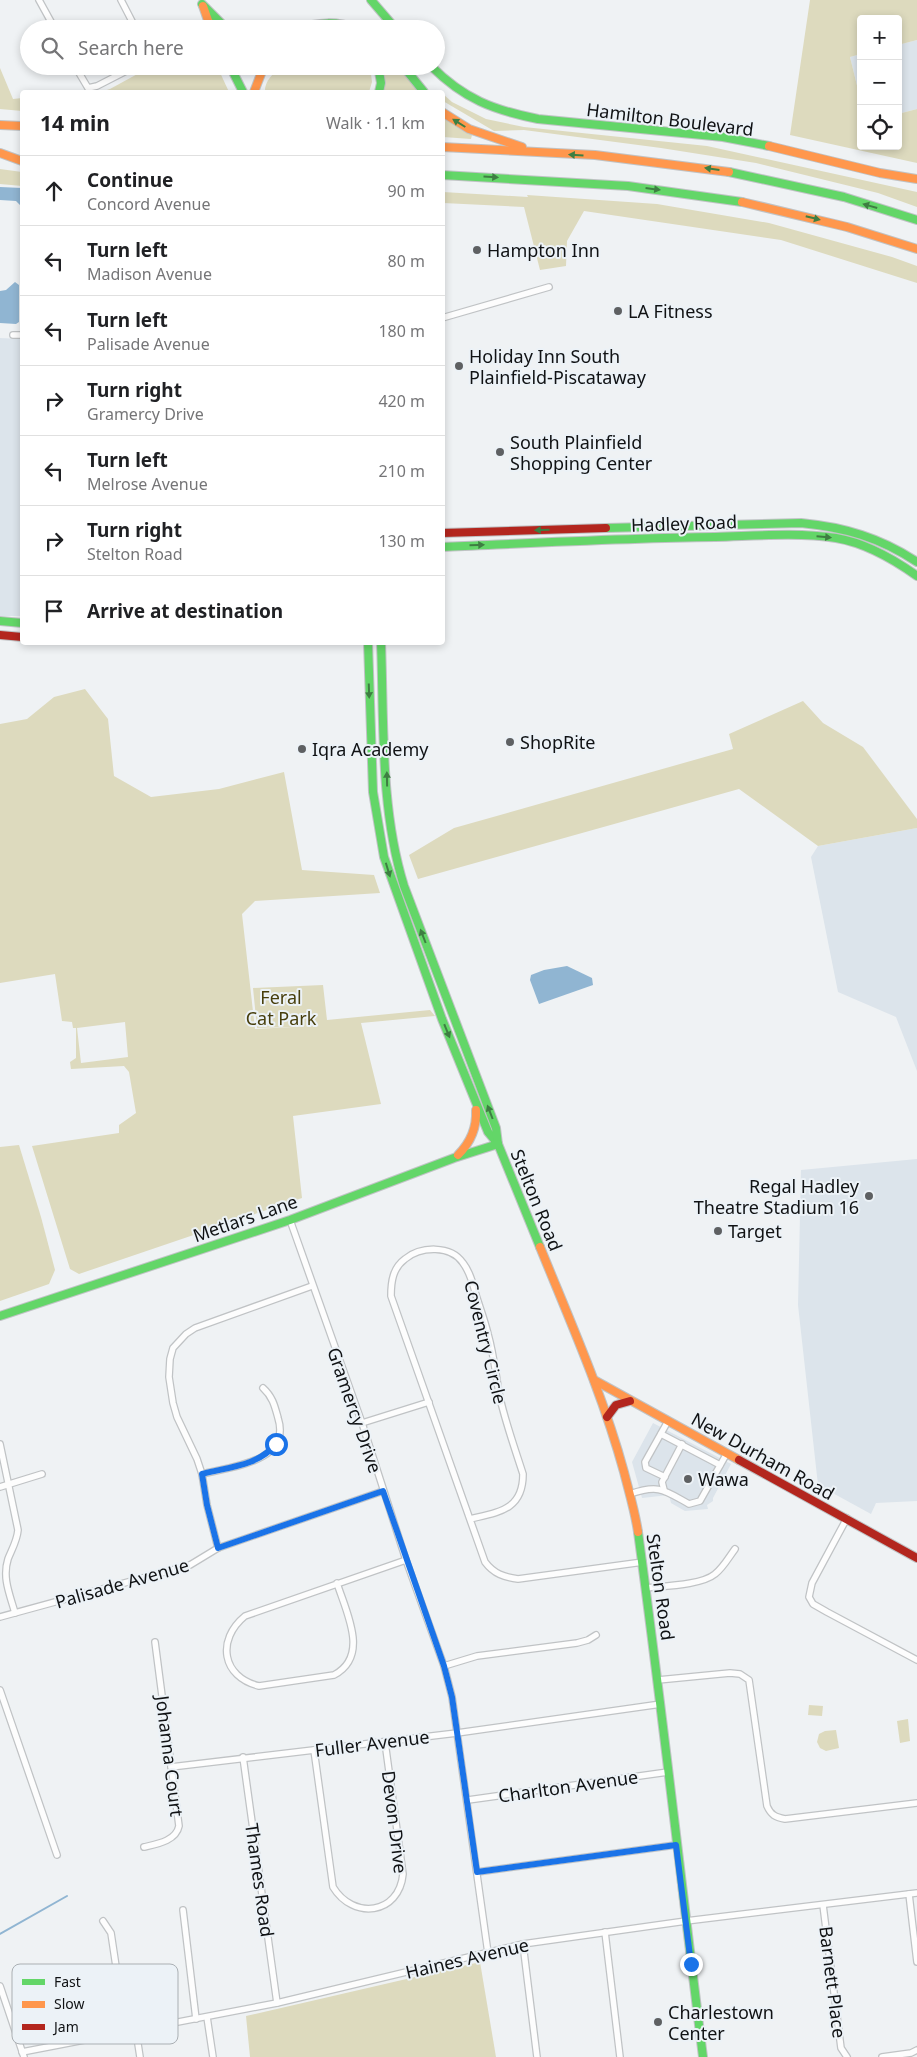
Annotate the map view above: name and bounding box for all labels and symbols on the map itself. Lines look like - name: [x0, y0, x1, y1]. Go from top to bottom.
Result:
- street label: Hamilton Boulevard: [585, 97, 755, 141]
- one-way arrow: [453, 119, 466, 128]
- one-way arrow: [568, 150, 584, 158]
- one-way arrow: [704, 165, 720, 173]
- one-way arrow: [483, 174, 499, 182]
- one-way arrow: [646, 185, 662, 193]
- one-way arrow: [863, 201, 878, 209]
- one-way arrow: [805, 214, 820, 222]
- place label: Hampton Inn: [487, 238, 600, 262]
- marker: Hampton Inn: [471, 244, 483, 256]
- place label: LA Fitness: [628, 299, 713, 323]
- marker: LA Fitness: [612, 305, 624, 317]
- place label: Holiday Inn South Plainfield-Piscataway: [469, 344, 647, 389]
- marker: Holiday Inn South Plainfield-Piscataway: [453, 360, 465, 372]
- place label: South Plainfield Shopping Center: [510, 430, 653, 475]
- marker: South Plainfield Shopping Center: [494, 446, 506, 458]
- street label: Hadley Road: [631, 509, 737, 537]
- one-way arrow: [534, 527, 550, 535]
- one-way arrow: [817, 533, 833, 541]
- one-way arrow: [470, 540, 486, 548]
- one-way arrow: [366, 683, 374, 699]
- place label: ShopRite: [520, 730, 595, 754]
- marker: ShopRite: [504, 736, 516, 748]
- place label: Iqra Academy: [312, 737, 429, 761]
- marker: Iqra Academy: [296, 743, 308, 755]
- one-way arrow: [383, 771, 391, 787]
- one-way arrow: [385, 862, 392, 877]
- one-way arrow: [419, 929, 427, 943]
- park label: Feral Cat Park: [246, 985, 317, 1030]
- one-way arrow: [444, 1023, 451, 1038]
- one-way arrow: [486, 1105, 493, 1120]
- street label: Stelton Road: [506, 1146, 568, 1254]
- place label: Regal Hadley Theatre Stadium 16: [694, 1174, 860, 1219]
- street label: Metlars Lane: [189, 1189, 301, 1247]
- marker: Regal Hadley Theatre Stadium 16: [863, 1190, 875, 1202]
- place label: Target: [728, 1219, 782, 1243]
- marker: Target: [712, 1225, 724, 1237]
- street label: Coventry Circle: [459, 1278, 513, 1406]
- street label: Gramercy Drive: [322, 1344, 388, 1476]
- street label: New Durham Road: [687, 1407, 839, 1505]
- route start: [265, 1433, 288, 1456]
- place label: Wawa: [698, 1467, 749, 1491]
- marker: Wawa: [682, 1473, 694, 1485]
- street label: Stelton Road: [642, 1532, 680, 1642]
- street label: Palisade Avenue: [52, 1552, 192, 1614]
- street label: Johanna Court: [150, 1692, 189, 1818]
- street label: Fuller Avenue: [313, 1724, 431, 1762]
- street label: Charlton Avenue: [496, 1764, 640, 1808]
- street label: Devon Drive: [377, 1769, 413, 1875]
- street label: Thames Road: [240, 1821, 280, 1939]
- street label: Barnett Place: [814, 1925, 852, 2039]
- street label: Haines Avenue: [403, 1932, 531, 1984]
- route end: [680, 1953, 703, 1976]
- legend: [12, 1964, 178, 2044]
- text: Fast: [54, 1972, 81, 1991]
- text: Slow: [54, 1994, 85, 2013]
- place label: Charlestown Center: [668, 2000, 774, 2045]
- marker: Charlestown Center: [652, 2016, 664, 2028]
- text: Jam: [52, 2017, 79, 2036]

